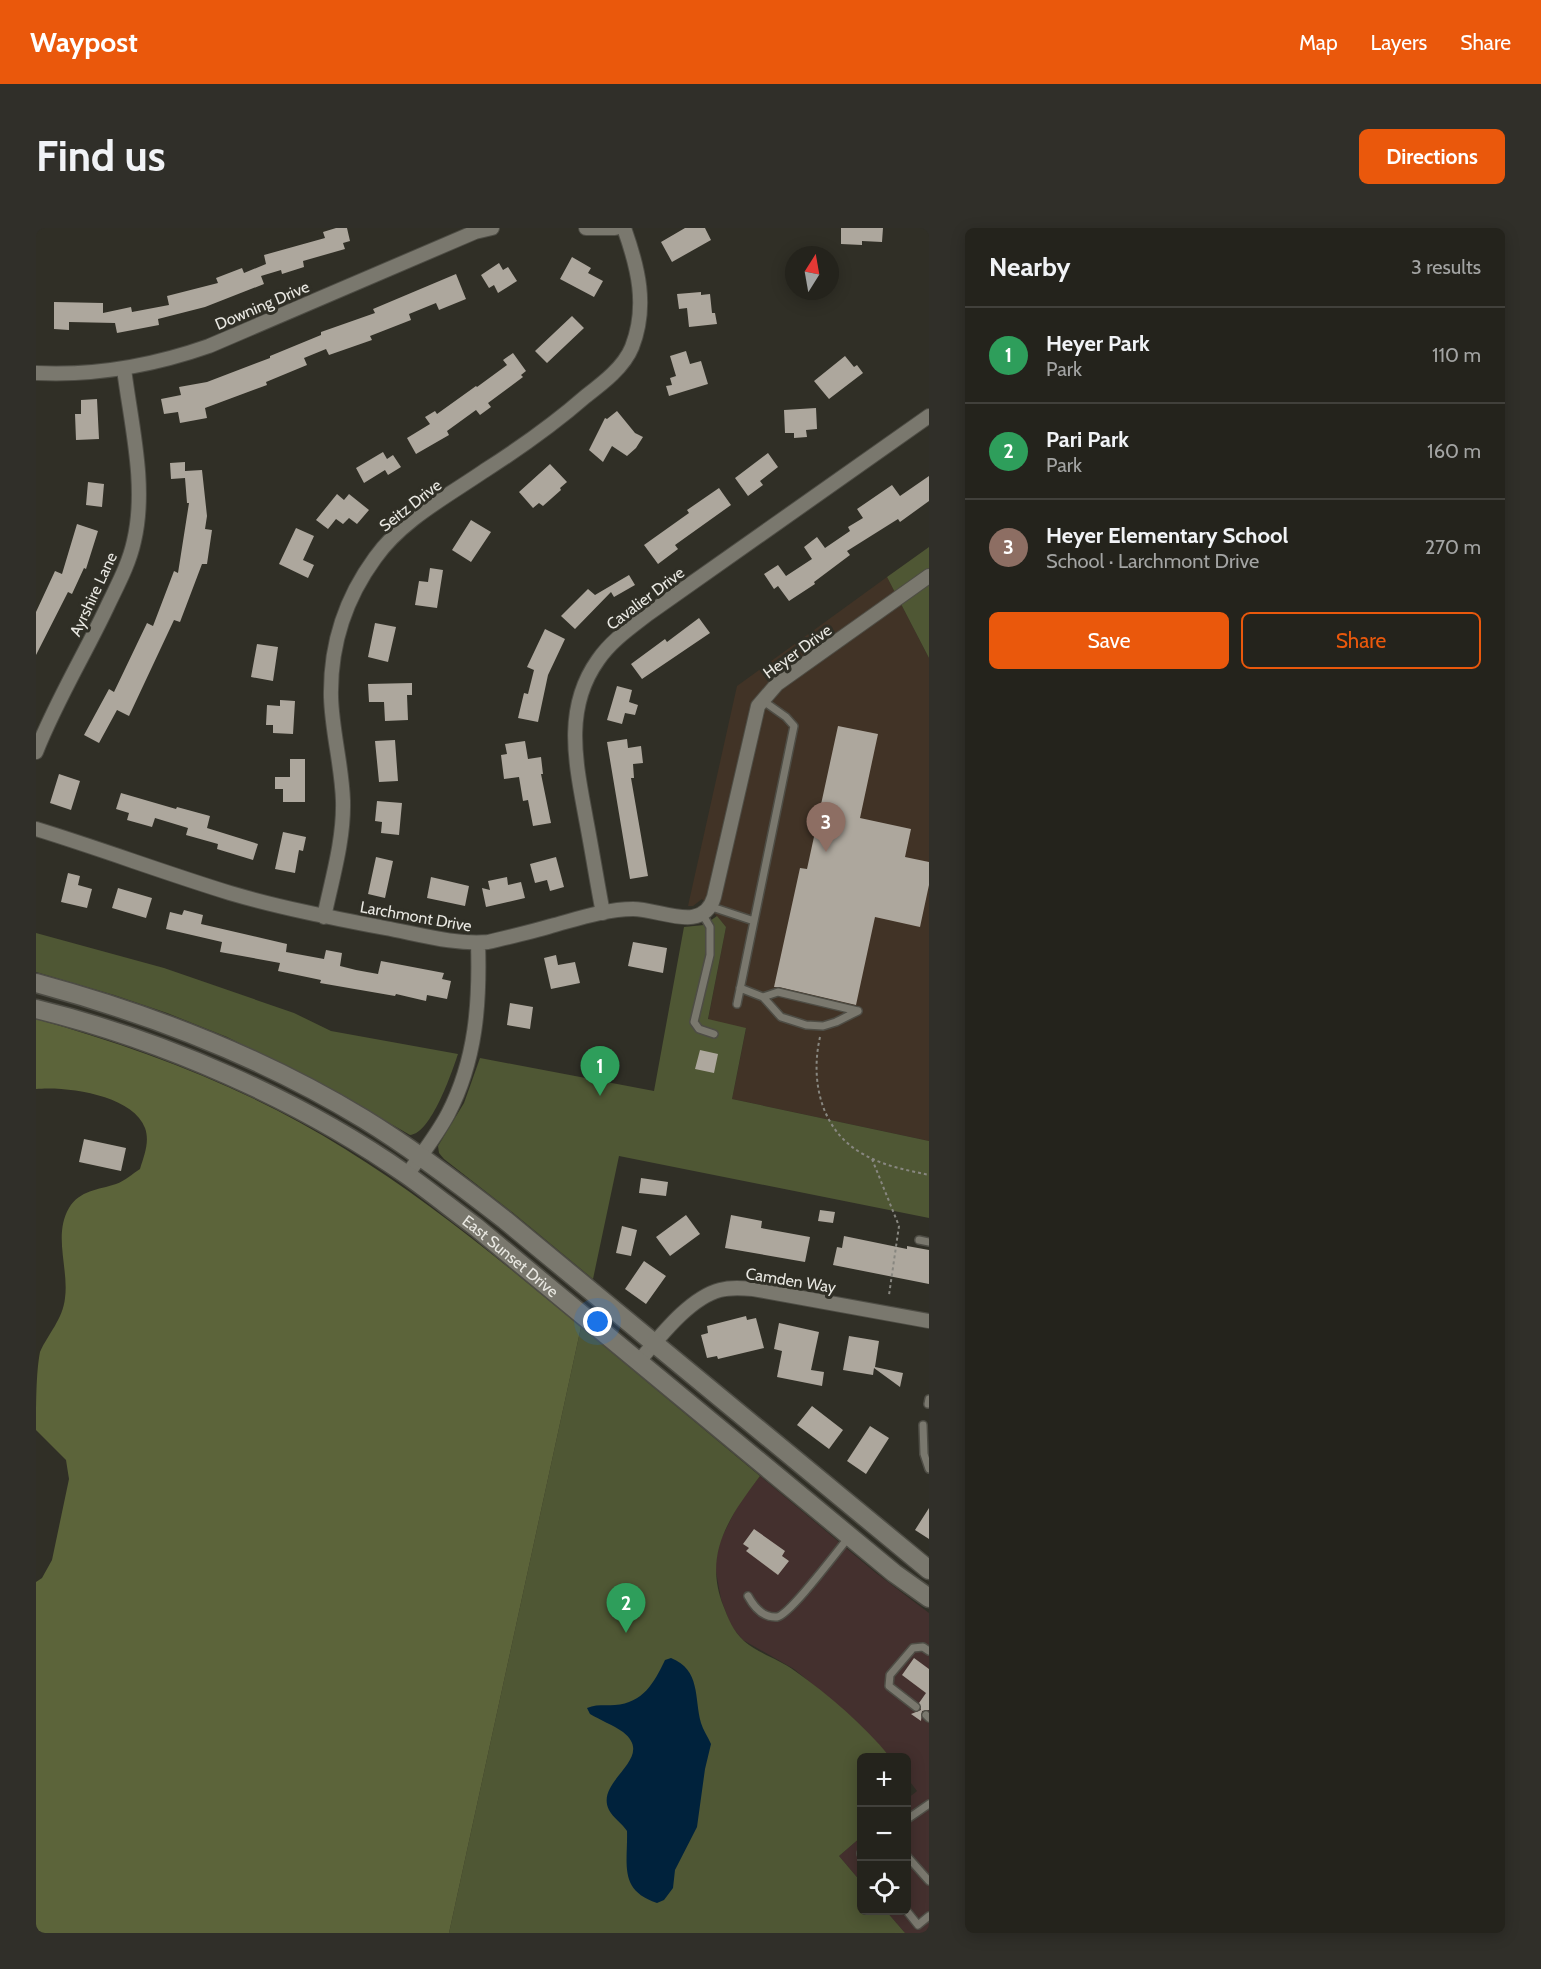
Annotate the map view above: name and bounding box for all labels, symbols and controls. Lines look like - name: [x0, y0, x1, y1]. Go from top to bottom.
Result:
- text: Waypost: [30, 25, 138, 59]
- text: Map: [1299, 30, 1338, 55]
- text: Layers: [1371, 30, 1427, 55]
- text: Share: [1460, 30, 1511, 55]
- button: Directions: [1359, 129, 1505, 184]
- text: Find us: [36, 130, 165, 182]
- north arrow: [785, 246, 839, 300]
- text: Nearby: [989, 251, 1070, 283]
- text: 3 results: [1411, 255, 1481, 279]
- street label: Downing Drive: [212, 277, 312, 334]
- text: Heyer Park: [1046, 330, 1150, 357]
- text: 1: [1005, 343, 1012, 367]
- text: 110 m: [1432, 343, 1481, 367]
- text: Park: [1046, 357, 1082, 381]
- text: Pari Park: [1046, 426, 1129, 453]
- text: 2: [1003, 439, 1014, 463]
- text: 160 m: [1427, 439, 1481, 463]
- text: Park: [1046, 453, 1082, 477]
- street label: Seitz Drive: [376, 475, 445, 535]
- text: Heyer Elementary School: [1046, 522, 1288, 549]
- text: 3: [1003, 535, 1014, 559]
- text: 270 m: [1425, 535, 1481, 559]
- street label: Ayrshire Lane: [66, 549, 121, 639]
- text: School · Larchmont Drive: [1046, 549, 1259, 573]
- street label: Cavalier Drive: [603, 563, 688, 634]
- button: Save: [989, 612, 1229, 669]
- button: Share: [1241, 612, 1481, 669]
- street label: Heyer Drive: [759, 620, 835, 683]
- pin: 3: [806, 802, 846, 852]
- street label: Larchmont Drive: [359, 897, 473, 936]
- pin: 1: [580, 1046, 620, 1096]
- street label: East Sunset Drive: [459, 1211, 562, 1301]
- street label: Camden Way: [744, 1264, 837, 1297]
- your location: [583, 1307, 612, 1336]
- pin: 2: [606, 1584, 646, 1633]
- map controls: [857, 1753, 911, 1915]
- button: +: [857, 1753, 911, 1807]
- button: −: [857, 1807, 911, 1861]
- button: locate: [857, 1861, 911, 1915]

